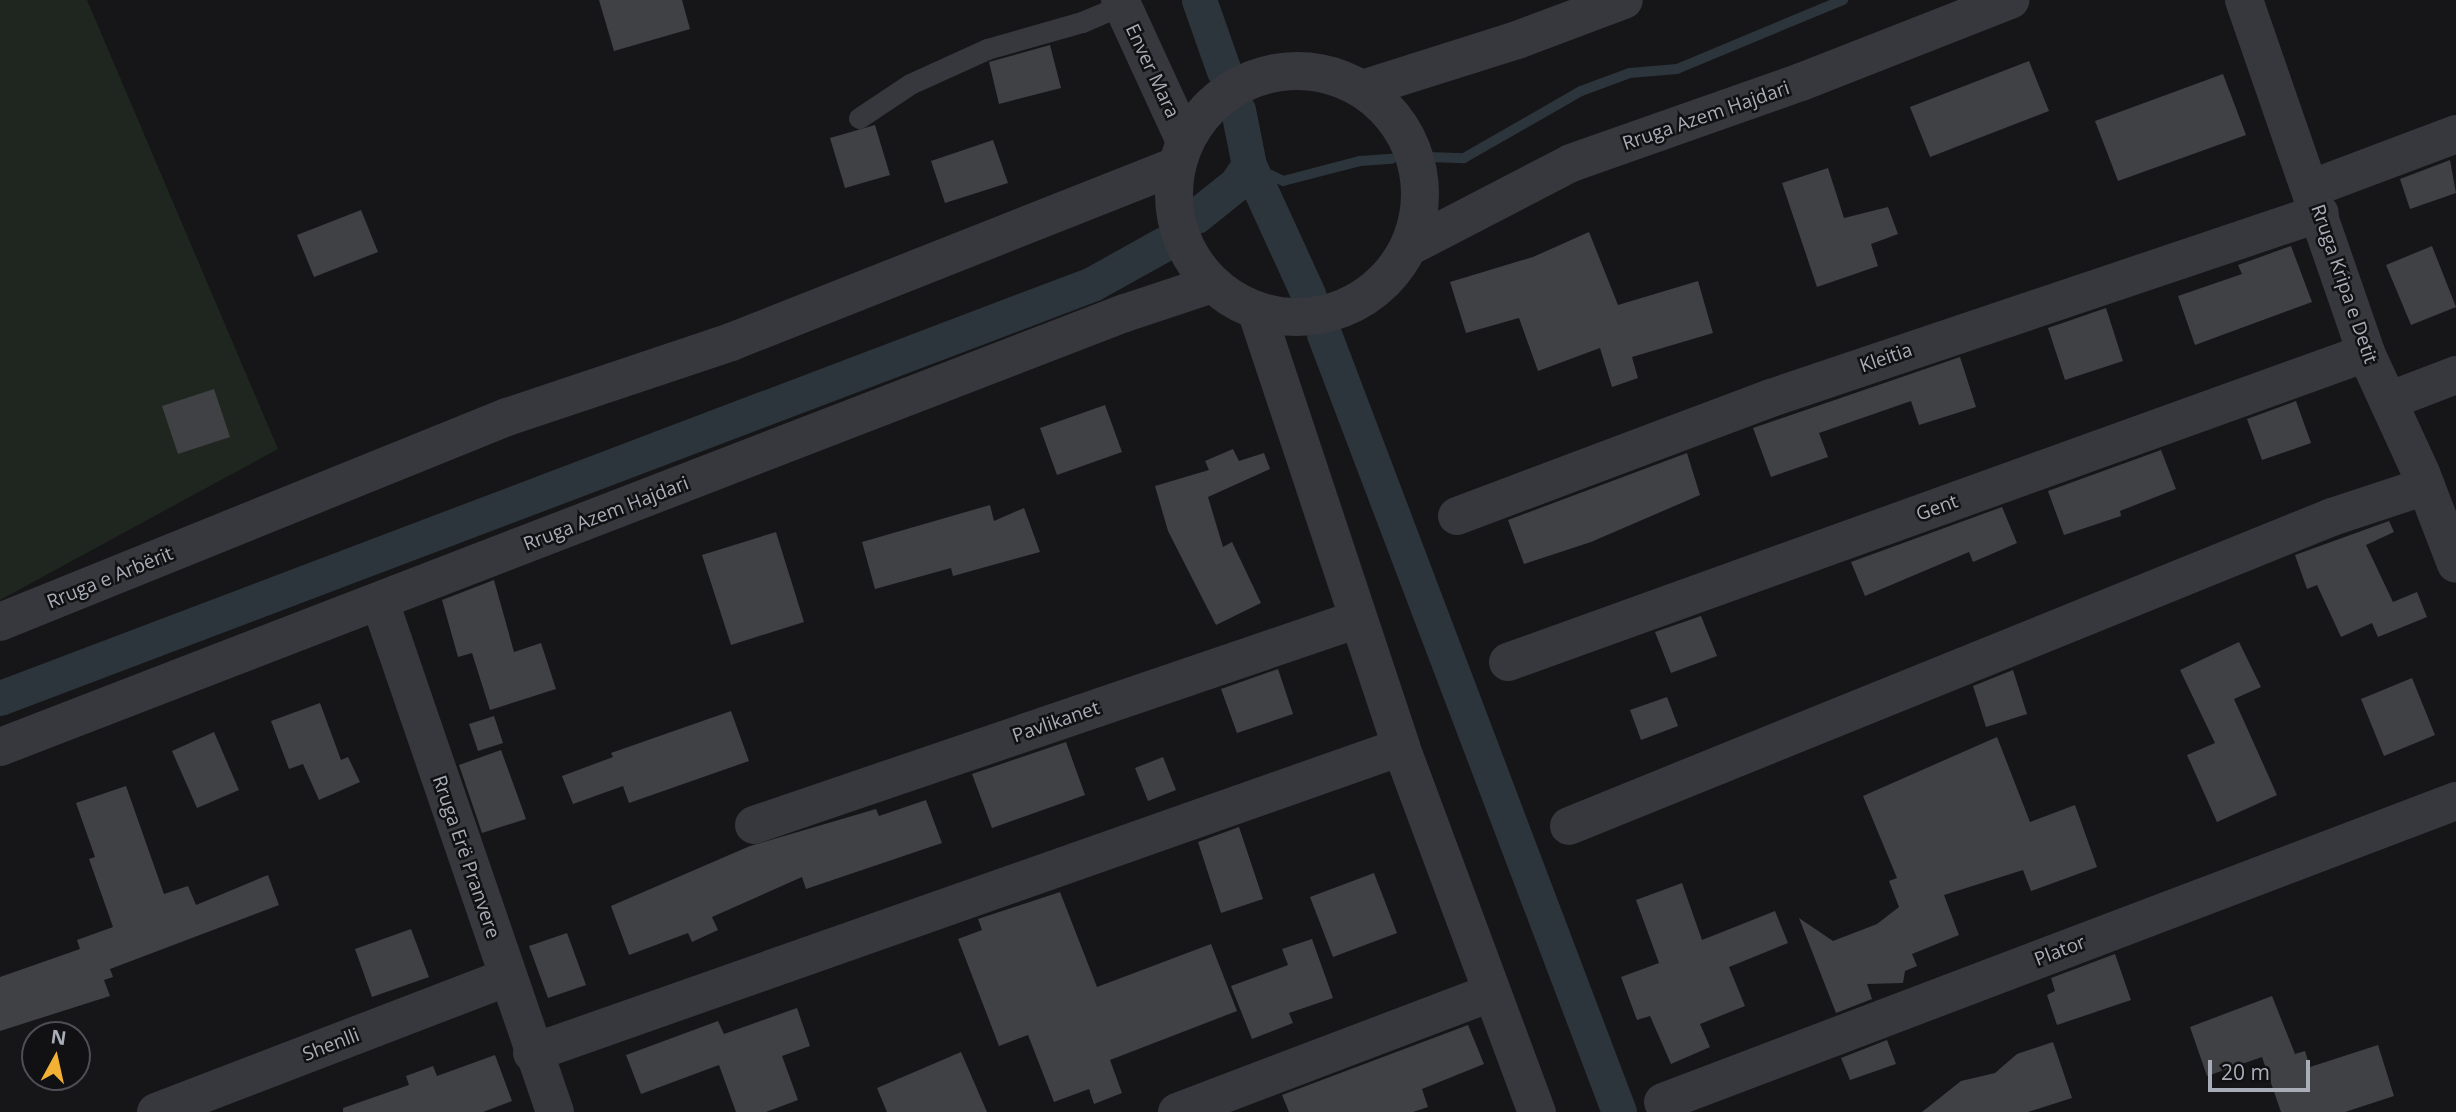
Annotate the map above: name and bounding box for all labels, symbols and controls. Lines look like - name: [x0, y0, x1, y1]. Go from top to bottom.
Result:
- street label: Enver Mara: [1120, 20, 1184, 122]
- street label: Rruga Azem Hajdari: [1619, 77, 1793, 155]
- street label: Rruga Kripa e Detit: [2306, 201, 2382, 367]
- street label: Kleitia: [1857, 338, 1915, 378]
- street label: Rruga Azem Hajdari: [520, 472, 692, 556]
- street label: Gent: [1913, 490, 1961, 526]
- street label: Rruga e Arbërit: [44, 542, 176, 614]
- street label: Pavlikanet: [1009, 696, 1103, 748]
- street label: Rruga Erë Pranvere: [427, 773, 505, 941]
- street label: Plator: [2031, 931, 2089, 971]
- north arrow: [21, 1021, 91, 1091]
- text: N: [49, 1023, 68, 1051]
- street label: Shenlli: [299, 1024, 363, 1066]
- scale bar: [2211, 1046, 2312, 1090]
- text: 20 m: [2221, 1058, 2270, 1086]

